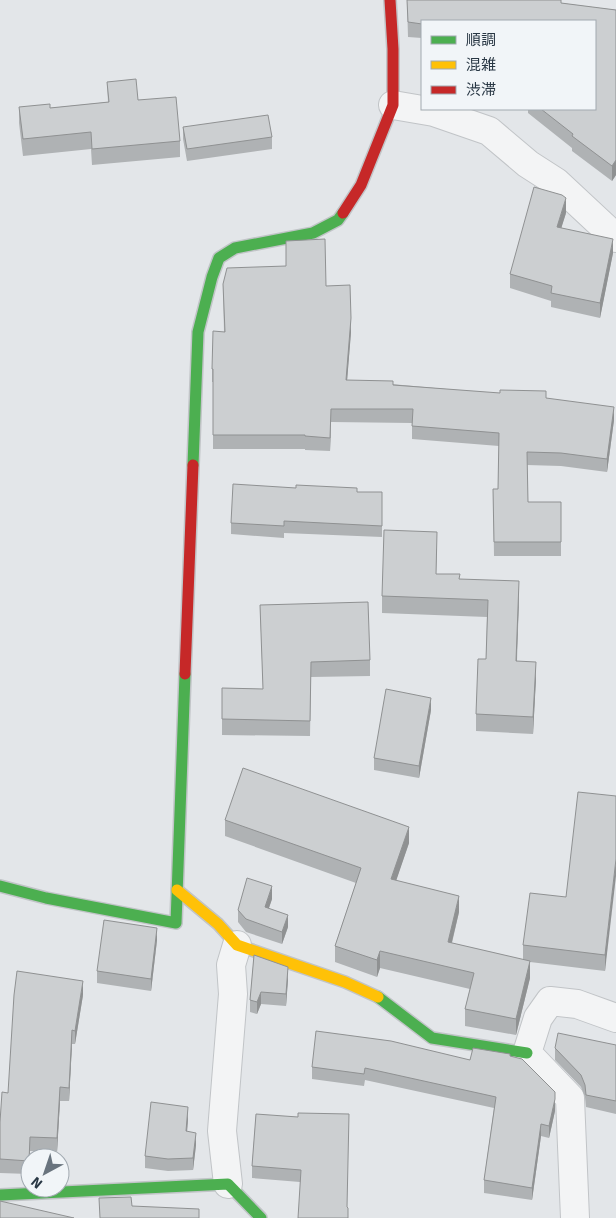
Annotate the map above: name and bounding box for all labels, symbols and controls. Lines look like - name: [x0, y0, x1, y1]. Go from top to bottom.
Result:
- legend: [421, 20, 596, 110]
- text: 順調: [466, 31, 496, 49]
- text: 混雑: [466, 56, 496, 74]
- text: 渋滞: [466, 81, 496, 99]
- north arrow: [20, 1148, 70, 1198]
- text: N: [28, 1173, 46, 1192]

